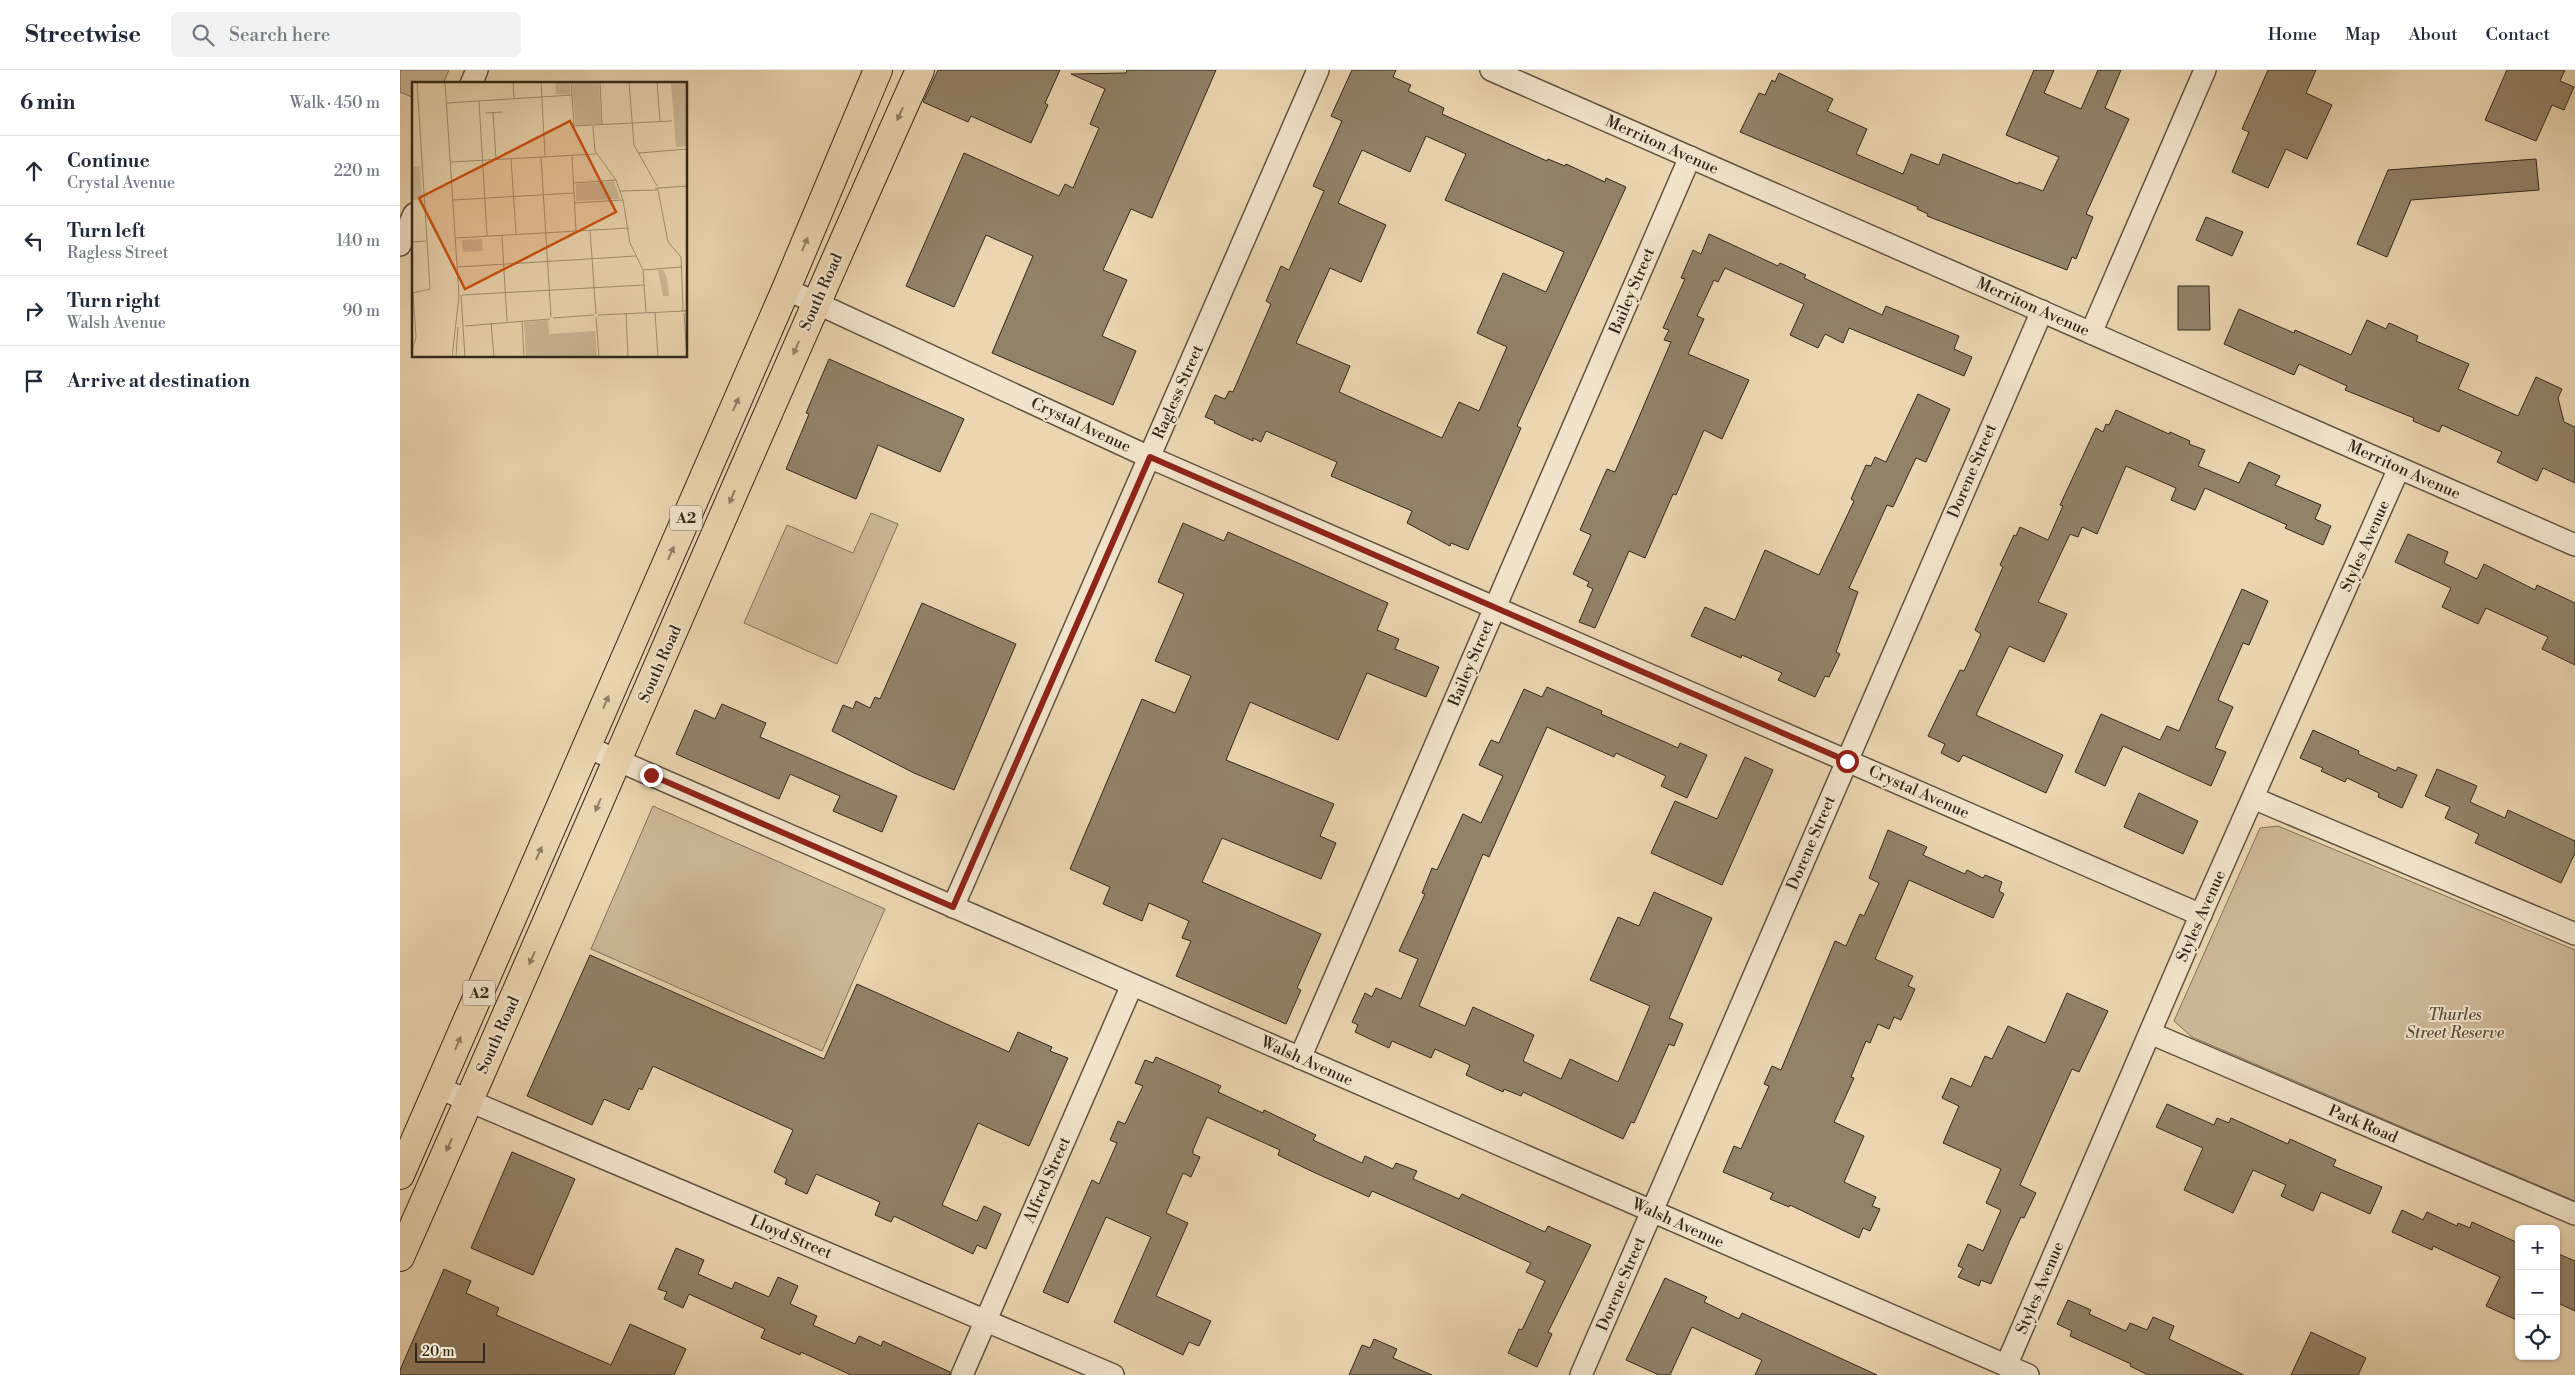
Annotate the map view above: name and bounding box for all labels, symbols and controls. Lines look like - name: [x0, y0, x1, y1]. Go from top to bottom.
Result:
- search box: [171, 12, 521, 57]
- text: Streetwise: [25, 20, 141, 50]
- icon: search: [189, 21, 217, 49]
- text: Search here: [229, 23, 330, 47]
- text: Home: [2268, 23, 2317, 46]
- text: Map: [2345, 23, 2381, 46]
- text: About: [2409, 23, 2458, 46]
- text: Contact: [2486, 23, 2550, 46]
- inset map: [412, 82, 688, 358]
- text: 6 min: [20, 90, 75, 116]
- text: Walk · 450 m: [290, 93, 380, 113]
- one-way arrow: [895, 107, 904, 122]
- street label: Merriton Avenue: [1602, 111, 1722, 179]
- text: Continue: [67, 149, 150, 173]
- icon: ahead: [20, 157, 48, 185]
- text: 220 m: [334, 161, 380, 181]
- text: Crystal Avenue: [67, 173, 175, 193]
- text: Turn left: [67, 219, 146, 243]
- icon: left: [20, 227, 48, 255]
- text: 140 m: [336, 231, 380, 251]
- one-way arrow: [801, 236, 809, 251]
- text: Ragless Street: [67, 243, 168, 263]
- street label: Bailey Street: [1604, 244, 1659, 338]
- street label: South Road: [795, 250, 847, 334]
- street label: Merriton Avenue: [1973, 273, 2093, 341]
- text: Turn right: [67, 289, 160, 313]
- icon: right: [20, 297, 48, 325]
- text: 90 m: [342, 301, 380, 321]
- text: Walsh Avenue: [67, 313, 166, 333]
- one-way arrow: [792, 341, 800, 355]
- street label: Ragless Street: [1148, 341, 1208, 442]
- icon: arrive: [20, 367, 48, 395]
- text: Arrive at destination: [67, 369, 250, 393]
- street label: Crystal Avenue: [1028, 393, 1134, 457]
- one-way arrow: [732, 397, 740, 411]
- street label: Dorene Street: [1943, 420, 2001, 521]
- street label: Merriton Avenue: [2344, 436, 2464, 504]
- one-way arrow: [728, 490, 736, 504]
- street label: Styles Avenue: [2336, 497, 2394, 595]
- road number: A2: [670, 506, 702, 530]
- one-way arrow: [667, 546, 675, 560]
- street label: Bailey Street: [1443, 616, 1498, 710]
- street label: South Road: [634, 622, 686, 706]
- one-way arrow: [602, 694, 610, 709]
- route start: [1836, 750, 1859, 773]
- street label: Crystal Avenue: [1866, 761, 1972, 823]
- route end: [640, 764, 663, 787]
- street label: Dorene Street: [1782, 792, 1840, 893]
- one-way arrow: [594, 798, 602, 813]
- one-way arrow: [535, 846, 543, 860]
- street label: Styles Avenue: [2172, 867, 2230, 965]
- one-way arrow: [527, 951, 535, 965]
- road number: A2: [463, 980, 495, 1006]
- street label: South Road: [472, 993, 524, 1077]
- park label: Thurles Street Reserve: [2406, 1005, 2505, 1043]
- street label: Walsh Avenue: [1257, 1031, 1356, 1090]
- one-way arrow: [455, 1036, 463, 1050]
- street label: Park Road: [2325, 1100, 2401, 1148]
- street label: Alfred Street: [1019, 1134, 1075, 1227]
- one-way arrow: [445, 1138, 453, 1152]
- street label: Walsh Avenue: [1628, 1193, 1727, 1252]
- street label: Lloyd Street: [747, 1211, 835, 1263]
- map controls: [2515, 1225, 2560, 1360]
- button: +: [2515, 1225, 2560, 1270]
- street label: Dorene Street: [1592, 1233, 1650, 1334]
- street label: Styles Avenue: [2012, 1239, 2068, 1337]
- button: −: [2515, 1270, 2560, 1315]
- button: locate: [2515, 1315, 2560, 1360]
- scale bar: [415, 1340, 485, 1363]
- text: 20 m: [422, 1343, 454, 1361]

